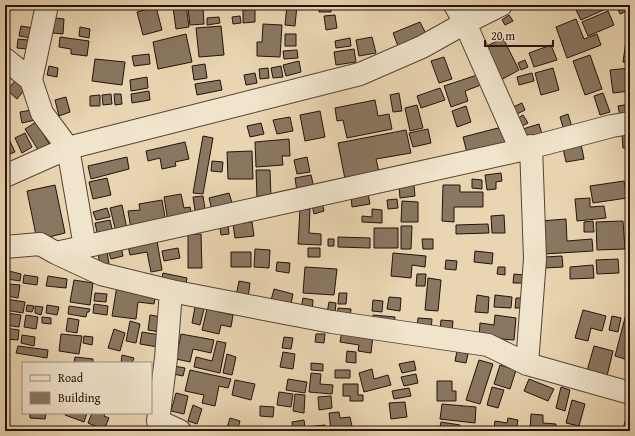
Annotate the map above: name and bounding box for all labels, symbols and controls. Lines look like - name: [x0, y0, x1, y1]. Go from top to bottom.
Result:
- scale bar: [485, 22, 553, 48]
- text: 20 m: [491, 27, 515, 44]
- legend: [22, 362, 152, 414]
- text: Road: [58, 369, 84, 386]
- text: Building: [58, 389, 101, 406]

